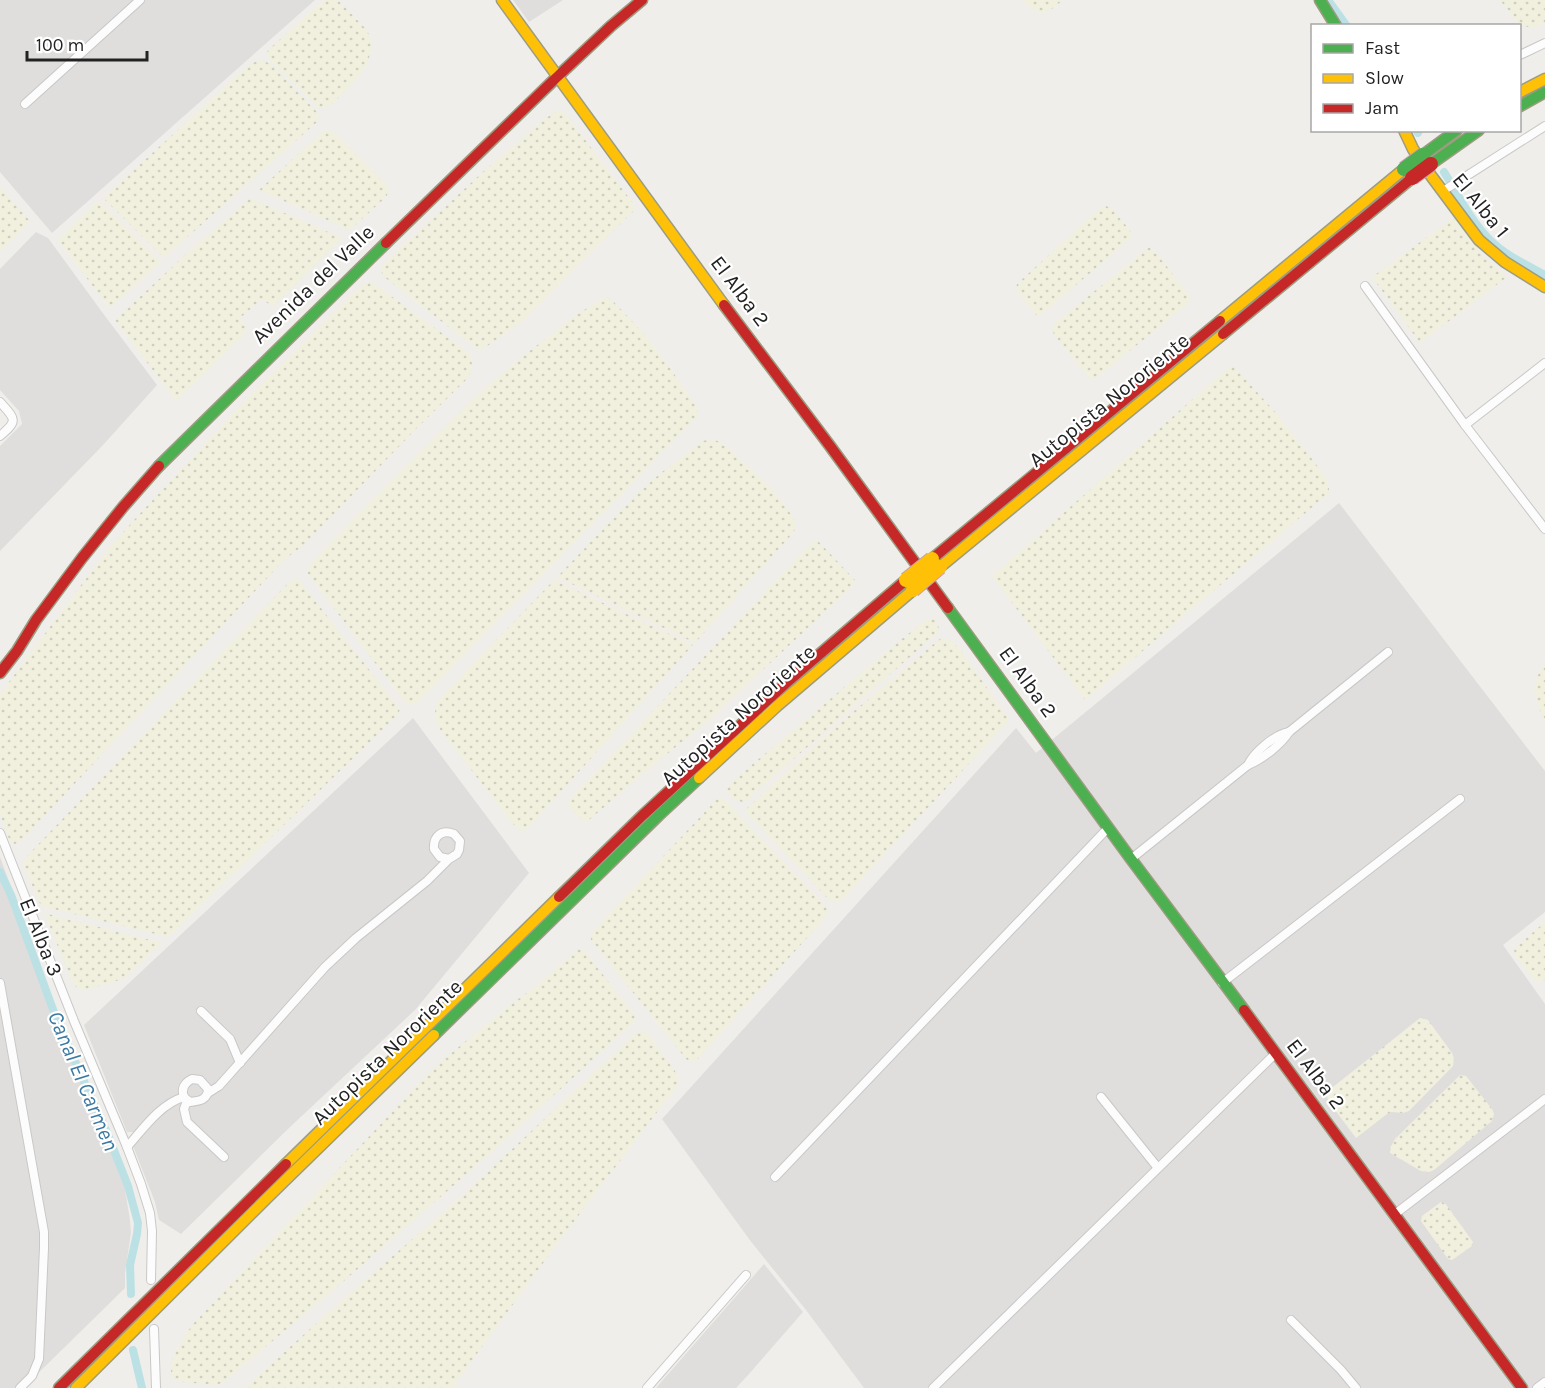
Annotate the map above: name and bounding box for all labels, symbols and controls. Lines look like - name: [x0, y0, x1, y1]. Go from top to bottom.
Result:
- scale bar: [27, 24, 147, 62]
- legend: [1311, 24, 1521, 132]
- text: 100 m: [36, 34, 84, 56]
- text: Fast: [1365, 37, 1400, 59]
- text: Slow: [1365, 67, 1404, 89]
- text: Jam: [1365, 97, 1399, 119]
- street label: El Alba 1: [1448, 168, 1514, 242]
- street label: Avenida del Valle: [247, 220, 379, 348]
- street label: El Alba 2: [706, 251, 774, 331]
- street label: Autopista Nororiente: [1024, 328, 1194, 472]
- street label: Autopista Nororiente: [656, 639, 820, 791]
- street label: El Alba 2: [994, 642, 1062, 722]
- street label: El Alba 3: [15, 894, 67, 980]
- street label: Autopista Nororiente: [307, 974, 467, 1130]
- water label: Canal El Carmen: [42, 1007, 124, 1155]
- street label: El Alba 2: [1282, 1034, 1350, 1114]

